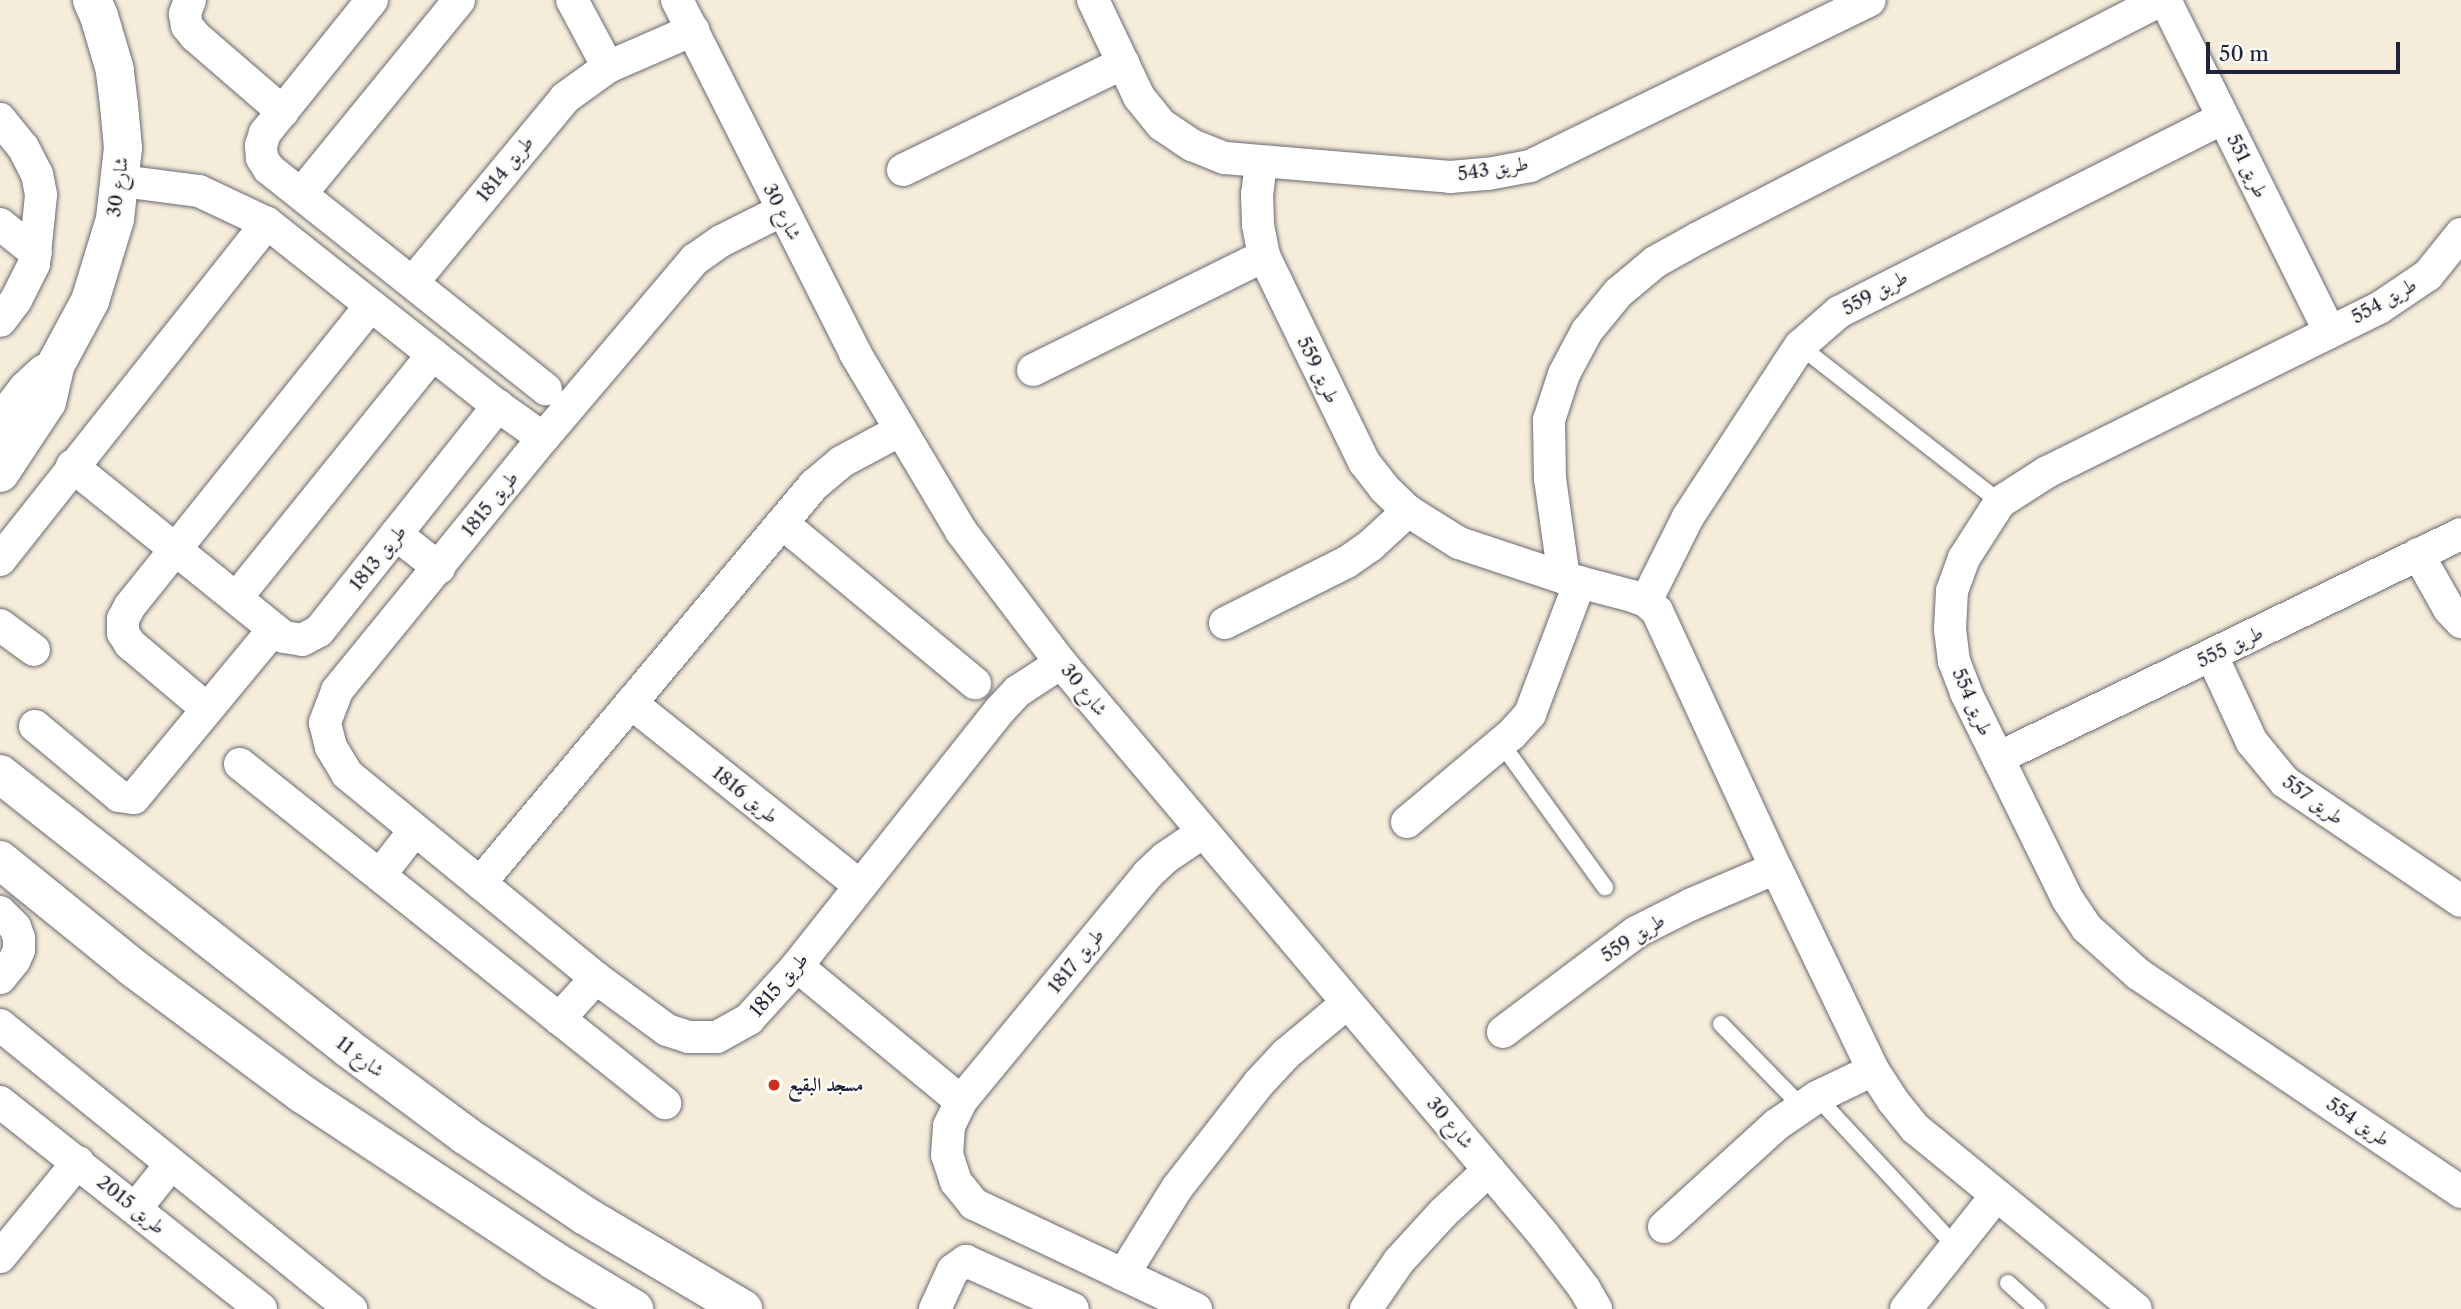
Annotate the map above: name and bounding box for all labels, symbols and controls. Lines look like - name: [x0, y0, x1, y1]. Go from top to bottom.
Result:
- scale bar: [2209, 28, 2403, 72]
- text: 50 m: [2219, 41, 2269, 66]
- street label: طريق 551: [2222, 130, 2272, 202]
- street label: طريق 1814: [472, 132, 538, 206]
- street label: طريق 543: [1456, 152, 1530, 186]
- street label: شارع 30: [102, 155, 134, 219]
- street label: شارع 30: [758, 180, 806, 244]
- street label: طريق 559: [1838, 266, 1912, 320]
- street label: طريق 554: [2347, 273, 2421, 329]
- street label: طريق 559: [1292, 333, 1344, 407]
- street label: طريق 1815: [457, 467, 523, 541]
- street label: طريق 1813: [345, 521, 411, 595]
- street label: طريق 555: [2193, 621, 2267, 673]
- street label: شارع 30: [1056, 659, 1112, 721]
- street label: طريق 554: [1947, 665, 1997, 739]
- street label: طريق 1816: [707, 762, 783, 828]
- street label: طريق 557: [2278, 770, 2348, 830]
- street label: طريق 559: [1597, 909, 1669, 967]
- street label: طريق 1817: [1043, 924, 1109, 998]
- street label: طريق 1815: [745, 948, 813, 1022]
- street label: شارع 11: [332, 1032, 388, 1082]
- place label: مسجد البقيع: [788, 1074, 863, 1096]
- marker: مسجد البقيع: [766, 1077, 782, 1093]
- street label: شارع 30: [1422, 1092, 1478, 1154]
- street label: طريق 554: [2322, 1093, 2394, 1151]
- street label: طريق 2015: [92, 1171, 170, 1239]

